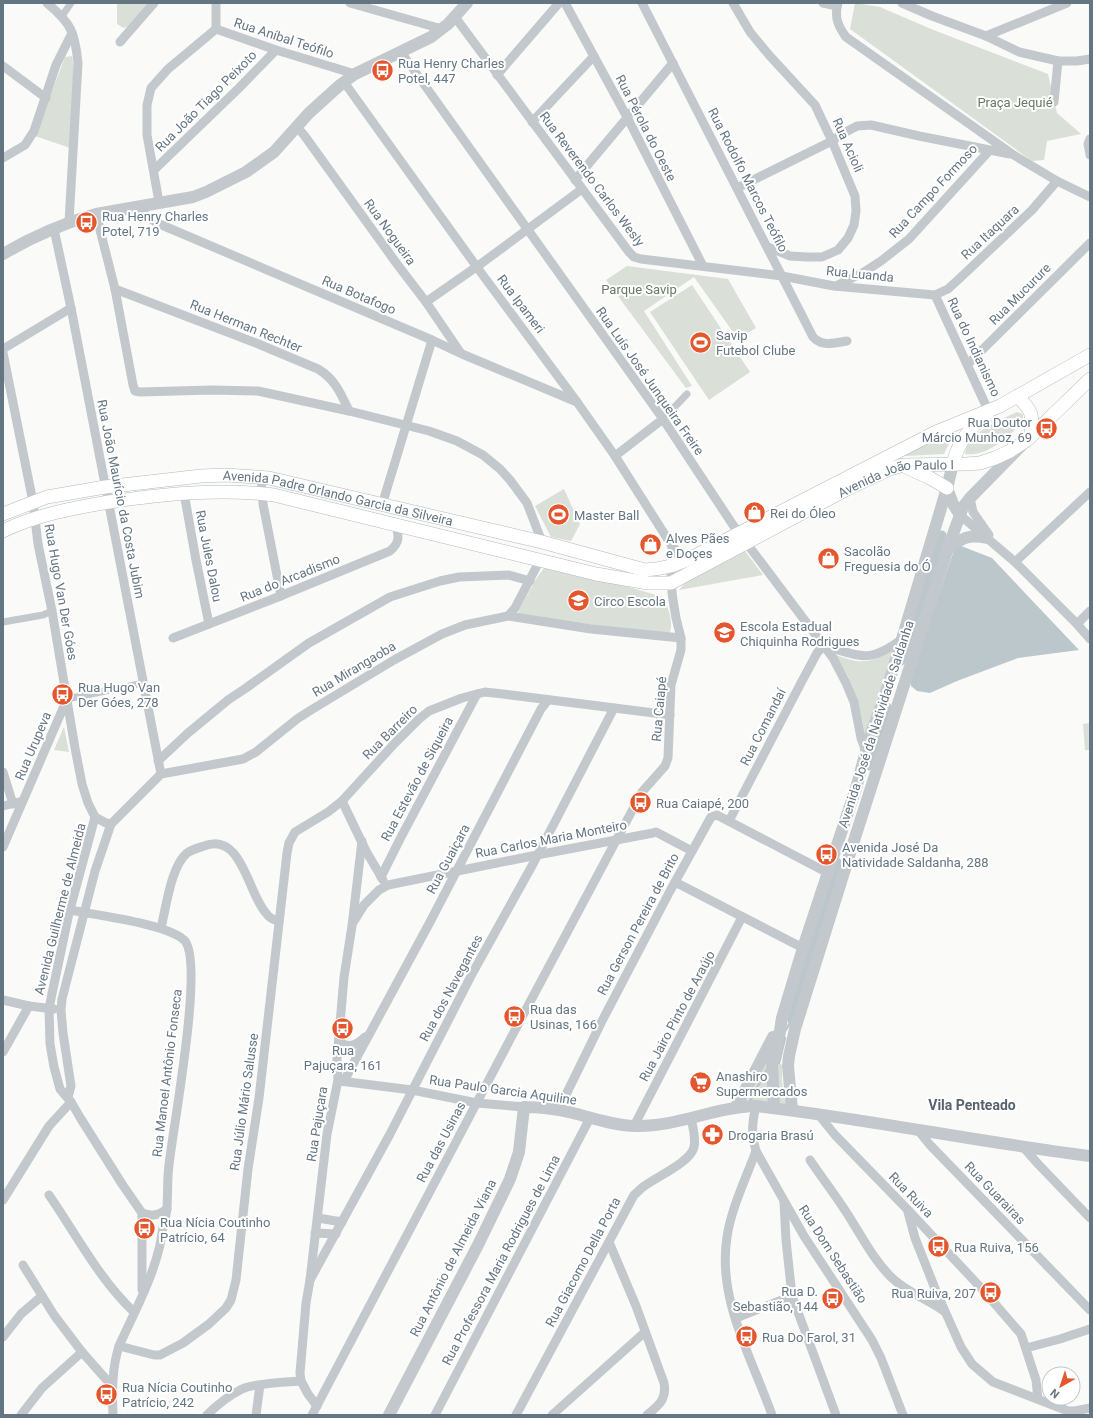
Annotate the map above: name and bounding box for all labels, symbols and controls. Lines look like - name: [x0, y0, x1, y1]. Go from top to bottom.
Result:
- street label: Rua Aníbal Teófilo: [232, 15, 336, 61]
- street label: Rua João Tiago Peixoto: [152, 47, 260, 155]
- place label: Rua Henry Charles Potel, 447: [398, 56, 505, 86]
- bus stop icon: Rua Henry Charles Potel, 447: [369, 57, 395, 83]
- street label: Rua Pérola do Oeste: [613, 72, 679, 184]
- park label: Praça Jequié: [977, 95, 1053, 110]
- street label: Rua Rodolfo Marcos Teófilo: [705, 105, 791, 255]
- street label: Rua Reverendo Carlos Wesly: [537, 109, 647, 249]
- street label: Rua Acioli: [829, 116, 867, 174]
- street label: Rua Campo Formoso: [886, 141, 980, 241]
- street label: Rua Nogueira: [361, 196, 419, 268]
- street label: Rua Itaquara: [958, 202, 1022, 262]
- place label: Rua Henry Charles Potel, 719: [102, 209, 209, 239]
- bus stop icon: Rua Henry Charles Potel, 719: [73, 210, 99, 236]
- street label: Rua Mucurure: [986, 260, 1054, 328]
- street label: Rua Luanda: [825, 263, 895, 285]
- street label: Rua Ipameri: [494, 272, 548, 336]
- street label: Rua Botafogo: [320, 273, 398, 317]
- park label: Parque Savip: [601, 282, 677, 297]
- street label: Rua do Indianismo: [944, 295, 1004, 399]
- street label: Rua Herman Rechter: [188, 297, 305, 356]
- street label: Rua Luís José Junqueira Freire: [593, 304, 707, 458]
- place label: Savip Futebol Clube: [716, 328, 796, 358]
- sports icon: Savip Futebol Clube: [687, 329, 713, 355]
- street label: Rua João Maurício da Costa Jubim: [94, 398, 148, 600]
- place label: Rua Doutor Márcio Munhoz, 69: [922, 415, 1033, 445]
- bus stop icon: Rua Doutor Márcio Munhoz, 69: [1034, 416, 1060, 442]
- street label: Avenida João Paulo I: [835, 457, 954, 500]
- street label: Avenida Padre Orlando Garcia da Silveira: [222, 467, 454, 528]
- shop icon: Rei do Óleo: [742, 500, 768, 526]
- sports icon: Master Ball: [545, 502, 571, 528]
- place label: Rei do Óleo: [770, 506, 836, 521]
- place label: Master Ball: [574, 508, 639, 523]
- street label: Rua Jules Dalou: [193, 509, 225, 603]
- street label: Rua Hugo Van Der Góes: [42, 523, 80, 662]
- place label: Alves Pães e Doçes: [666, 531, 730, 561]
- shop icon: Alves Pães e Doçes: [637, 532, 663, 558]
- place label: Sacolão Freguesia do Ó: [844, 544, 931, 574]
- shop icon: Sacolão Freguesia do Ó: [815, 545, 841, 571]
- street label: Rua do Arcadismo: [238, 551, 342, 605]
- school or university icon: Circo Escola: [565, 588, 591, 614]
- place label: Circo Escola: [594, 594, 666, 609]
- street label: Avenida José da Natividade Saldanha: [835, 618, 917, 830]
- place label: Escola Estadual Chiquinha Rodrigues: [740, 619, 860, 649]
- school or university icon: Escola Estadual Chiquinha Rodrigues: [711, 620, 737, 646]
- street label: Rua Mirangaoba: [310, 638, 398, 700]
- street label: Rua Caiapé: [649, 676, 669, 742]
- place label: Rua Hugo Van Der Góes, 278: [78, 680, 160, 710]
- bus stop icon: Rua Hugo Van Der Góes, 278: [49, 681, 75, 707]
- street label: Rua Comandaí: [737, 685, 789, 768]
- street label: Rua Barreiro: [360, 702, 420, 762]
- street label: Rua Urupeva: [12, 710, 54, 782]
- street label: Rua Estevão de Siqueira: [378, 714, 456, 844]
- bus stop icon: Rua Caiapé, 200: [628, 790, 654, 816]
- place label: Rua Caiapé, 200: [656, 796, 749, 811]
- street label: Rua Carlos Maria Monteiro: [474, 817, 628, 861]
- street label: Avenida Guilherme de Almeida: [31, 822, 89, 996]
- street label: Rua Guaiçara: [423, 822, 473, 896]
- place label: Avenida José Da Natividade Saldanha, 288: [842, 840, 989, 870]
- bus stop icon: Avenida José Da Natividade Saldanha, 288: [814, 841, 840, 867]
- street label: Rua Gerson Pereira de Brito: [594, 850, 682, 998]
- street label: Rua dos Navegantes: [416, 932, 486, 1044]
- street label: Rua Jairo Pinto de Araújo: [636, 948, 718, 1084]
- street label: Rua Manoel Antônio Fonseca: [149, 988, 185, 1158]
- place label: Rua das Usinas, 166: [530, 1002, 597, 1032]
- bus stop icon: Rua das Usinas, 166: [501, 1003, 527, 1029]
- bus stop icon: Rua Pajuçara, 161: [330, 1015, 356, 1041]
- street label: Rua Júlio Mário Salusse: [227, 1032, 261, 1172]
- place label: Rua Pajuçara, 161: [304, 1043, 382, 1073]
- place label: Anashiro Supermercados: [716, 1069, 808, 1099]
- supermarket icon: Anashiro Supermercados: [687, 1070, 713, 1096]
- street label: Rua Paulo Garcia Aquiline: [428, 1072, 578, 1108]
- street label: Rua Pajuçara: [304, 1085, 330, 1163]
- district label: Vila Penteado: [928, 1097, 1016, 1113]
- street label: Rua das Usinas: [413, 1099, 469, 1185]
- pharmacy icon: Drogaria Brasú: [699, 1122, 725, 1148]
- place label: Drogaria Brasú: [728, 1128, 814, 1143]
- street label: Rua Professora Maria Rodrigues de Lima: [439, 1152, 563, 1368]
- street label: Rua Guarairas: [962, 1159, 1029, 1228]
- street label: Rua Ruiva: [886, 1169, 936, 1221]
- street label: Rua Antônio de Almeida Viana: [407, 1177, 499, 1339]
- street label: Rua Giacomo Della Porta: [542, 1195, 624, 1329]
- street label: Rua Dom Sebastião: [796, 1202, 870, 1306]
- place label: Rua Nícia Coutinho Patrício, 64: [160, 1215, 270, 1245]
- bus stop icon: Rua Nícia Coutinho Patrício, 64: [132, 1216, 158, 1242]
- bus stop icon: Rua Ruiva, 156: [925, 1234, 951, 1260]
- place label: Rua Ruiva, 156: [954, 1240, 1039, 1255]
- bus stop icon: Rua Ruiva, 207: [978, 1280, 1004, 1306]
- place label: Rua D. Sebastião, 144: [733, 1284, 819, 1314]
- bus stop icon: Rua D. Sebastião, 144: [820, 1285, 846, 1311]
- place label: Rua Ruiva, 207: [891, 1286, 976, 1301]
- bus stop icon: Rua Do Farol, 31: [734, 1324, 760, 1350]
- place label: Rua Do Farol, 31: [762, 1330, 856, 1345]
- north arrow: [1041, 1366, 1081, 1406]
- place label: Rua Nícia Coutinho Patrício, 242: [122, 1380, 232, 1410]
- bus stop icon: Rua Nícia Coutinho Patrício, 242: [93, 1381, 119, 1407]
- text: N: [1048, 1386, 1062, 1401]

